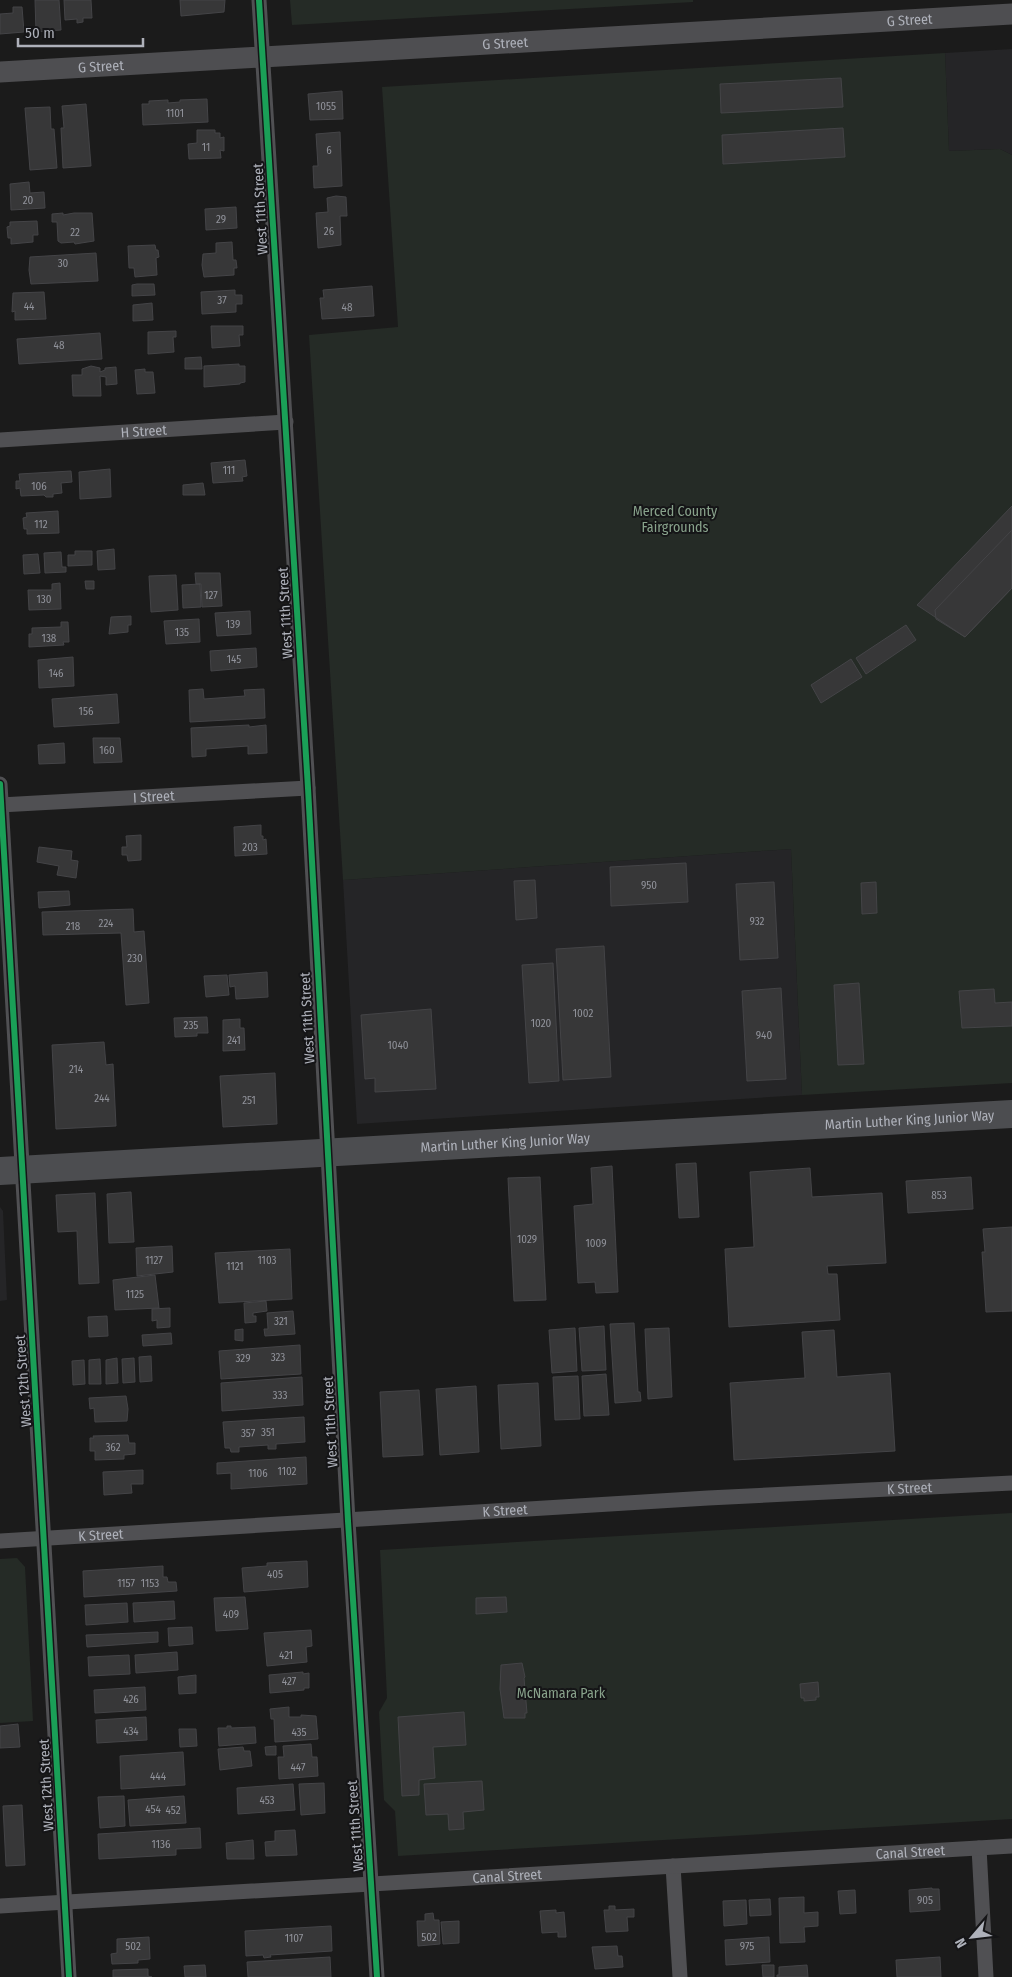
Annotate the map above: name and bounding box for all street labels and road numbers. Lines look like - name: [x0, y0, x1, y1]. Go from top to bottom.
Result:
- street label: G Street: [886, 11, 933, 30]
- street label: G Street: [482, 34, 529, 53]
- street label: G Street: [78, 57, 125, 77]
- street label: West 11th Street: [250, 162, 271, 255]
- street label: H Street: [120, 421, 168, 441]
- street label: West 11th Street: [275, 566, 296, 659]
- street label: I Street: [133, 787, 175, 807]
- street label: West 11th Street: [297, 971, 318, 1064]
- street label: Martin Luther King Junior Way: [824, 1107, 996, 1134]
- street label: Martin Luther King Junior Way: [420, 1130, 591, 1156]
- street label: West 12th Street: [12, 1334, 35, 1428]
- street label: West 11th Street: [320, 1375, 341, 1468]
- street label: K Street: [887, 1479, 933, 1498]
- street label: K Street: [482, 1501, 529, 1521]
- street label: K Street: [78, 1525, 124, 1545]
- street label: West 12th Street: [36, 1738, 57, 1832]
- street label: West 11th Street: [344, 1779, 367, 1872]
- street label: Canal Street: [875, 1842, 946, 1863]
- street label: Canal Street: [472, 1866, 543, 1887]

